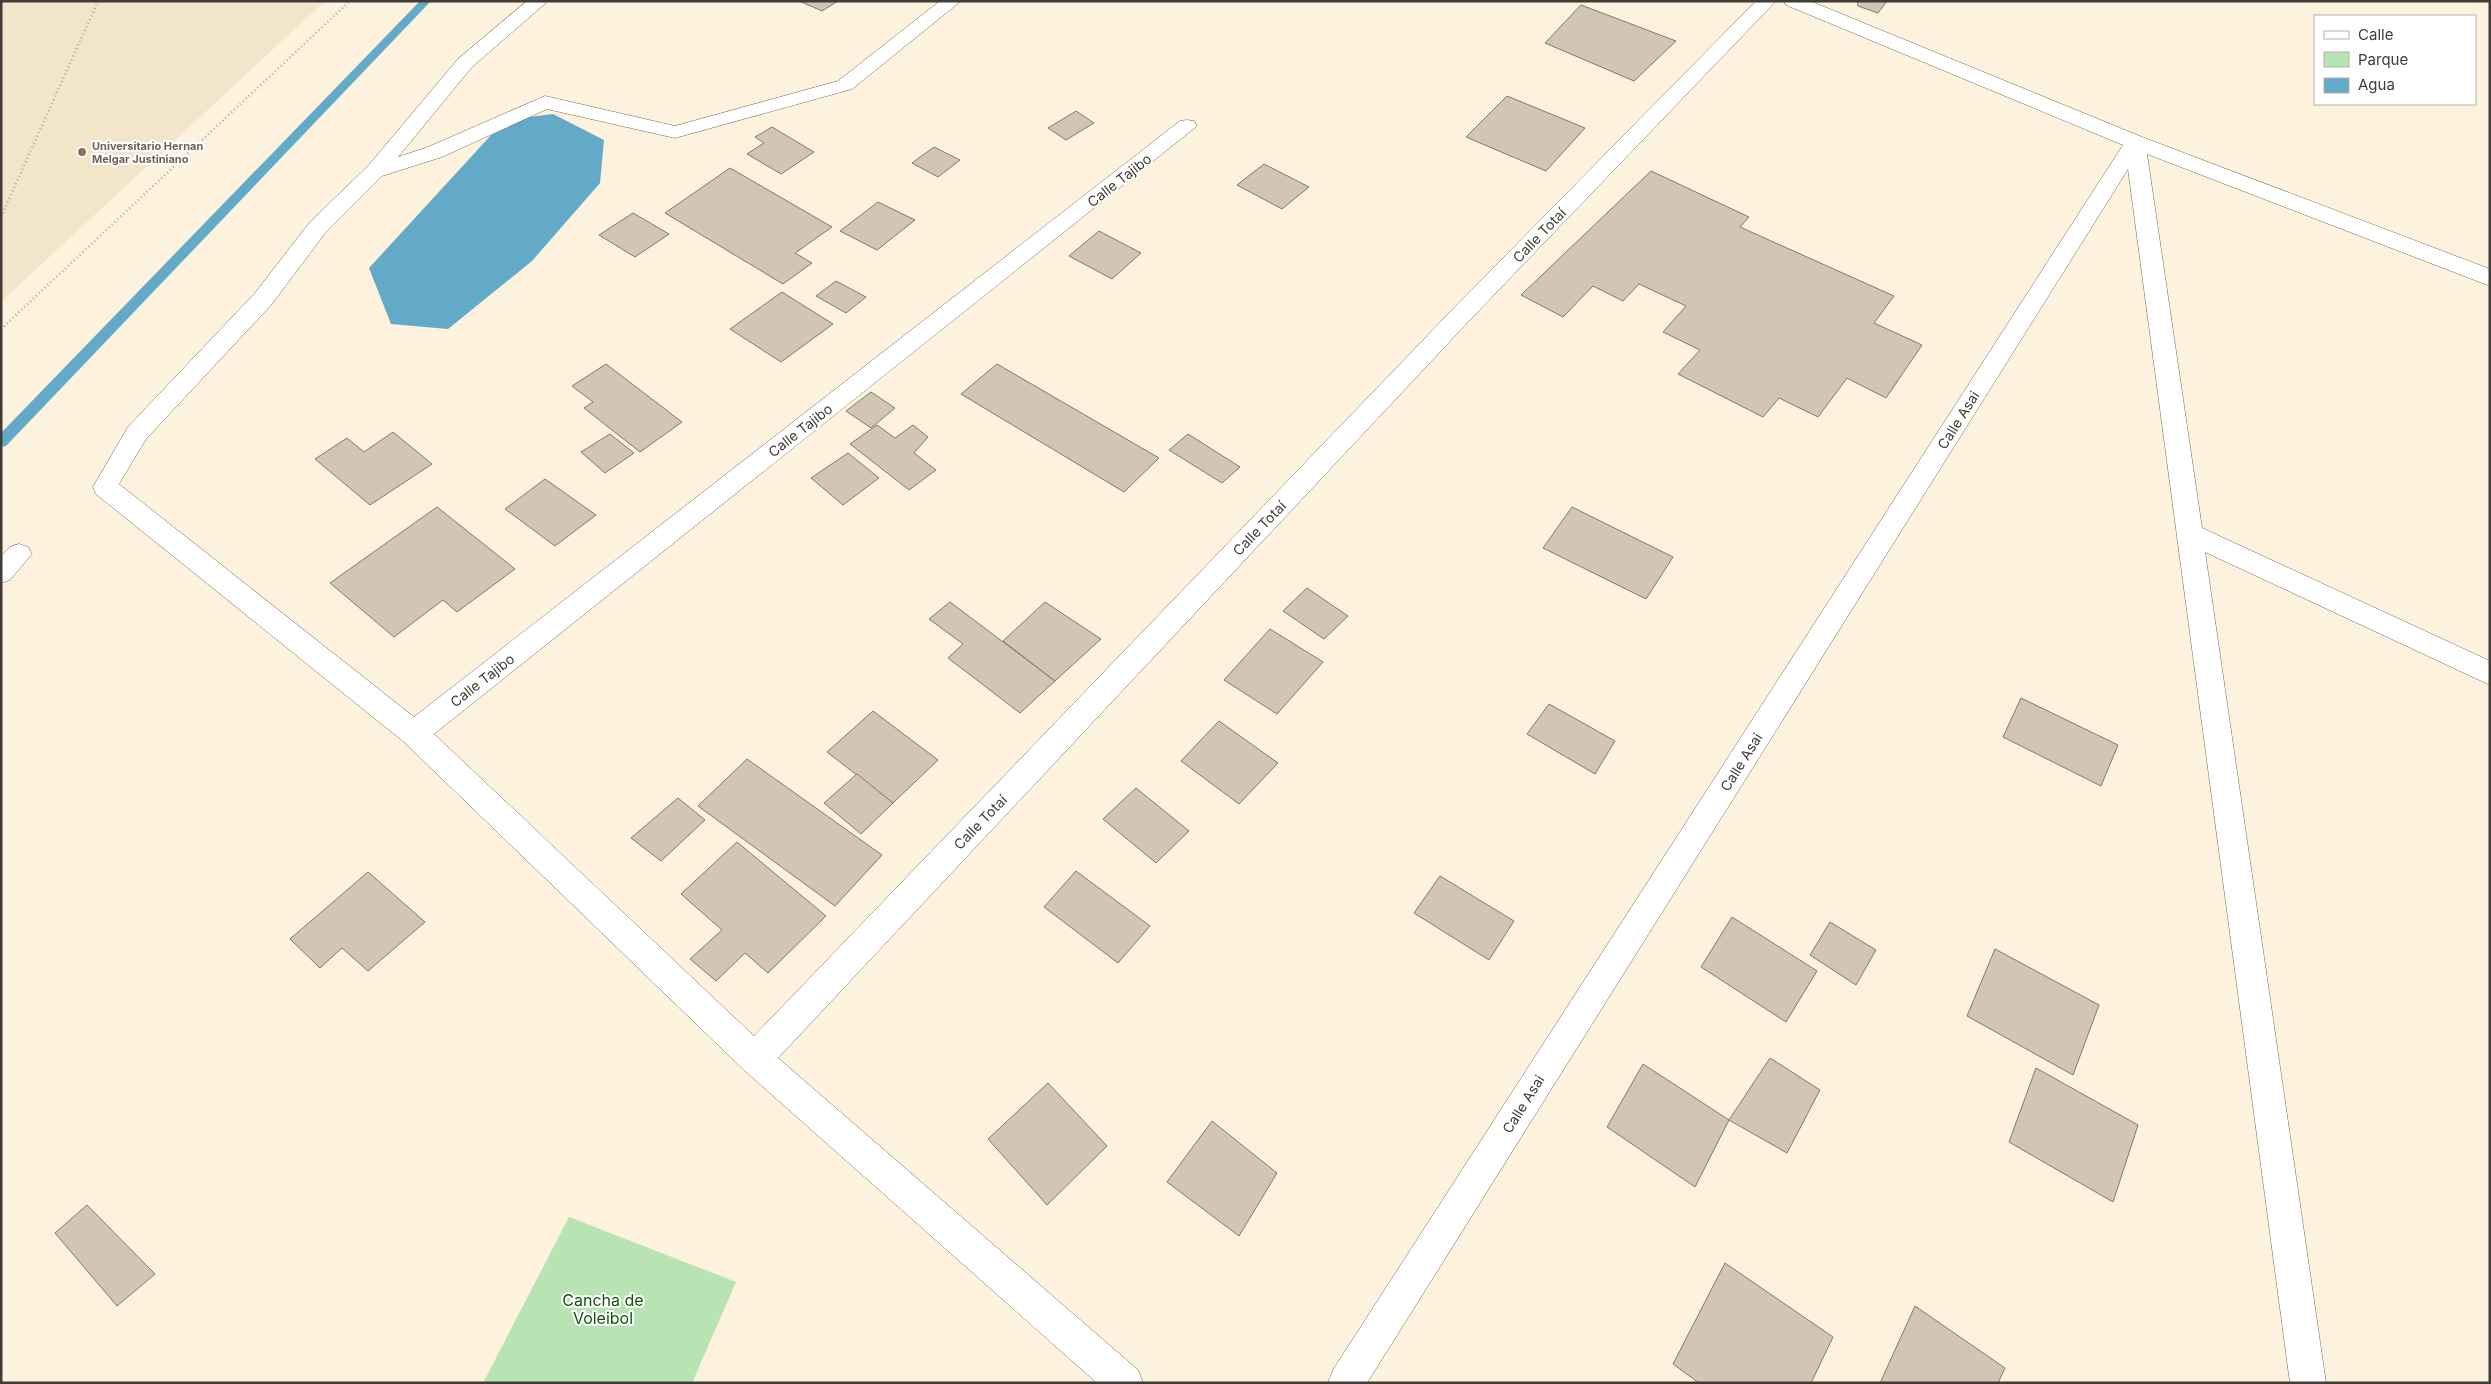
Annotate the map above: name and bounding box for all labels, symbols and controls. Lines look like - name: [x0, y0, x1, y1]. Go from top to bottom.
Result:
- legend: [2314, 15, 2476, 105]
- text: Calle: [2358, 25, 2393, 44]
- text: Parque: [2358, 50, 2408, 69]
- text: Agua: [2358, 75, 2395, 94]
- place label: Universitario Hernan Melgar Justiniano: [92, 139, 203, 166]
- marker: Universitario Hernan Melgar Justiniano: [76, 146, 88, 158]
- street label: Calle Tajibo: [1084, 150, 1154, 210]
- street label: Calle Totaí: [1509, 204, 1570, 266]
- street label: Calle Asai: [1933, 388, 1983, 452]
- street label: Calle Tajibo: [765, 400, 835, 460]
- street label: Calle Totaí: [1229, 497, 1290, 559]
- street label: Calle Tajibo: [447, 650, 517, 710]
- street label: Calle Asai: [1716, 730, 1766, 794]
- street label: Calle Totaí: [950, 791, 1011, 853]
- street label: Calle Asai: [1498, 1072, 1548, 1136]
- park label: Cancha de Voleibol: [562, 1290, 644, 1328]

